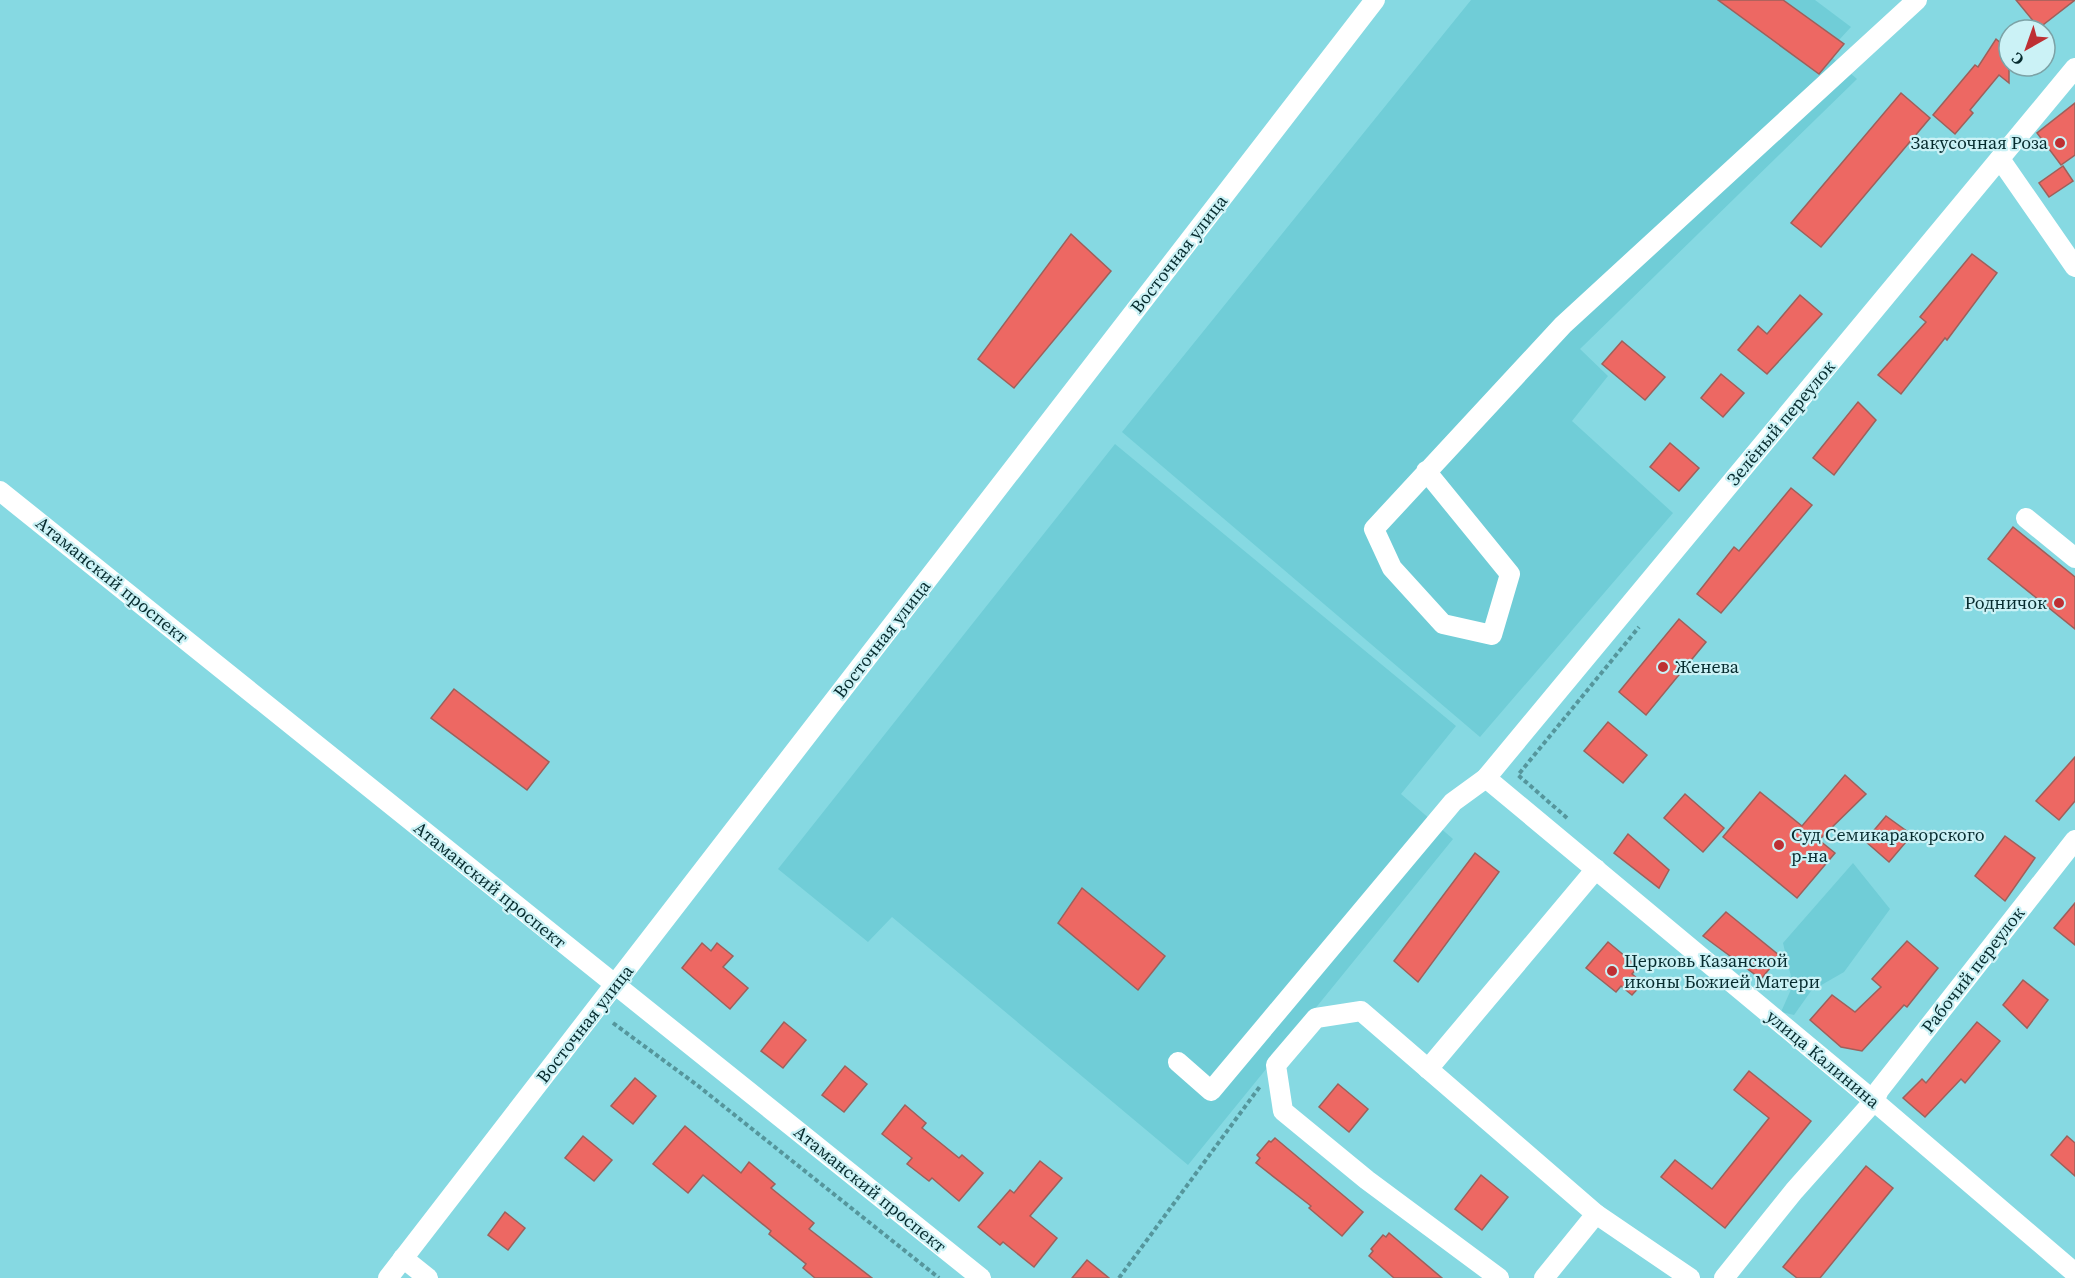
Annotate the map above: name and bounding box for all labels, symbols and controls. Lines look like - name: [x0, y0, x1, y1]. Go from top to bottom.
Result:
- north arrow: [1997, 18, 2057, 78]
- text: С: [2006, 48, 2028, 71]
- place label: Закусочная Роза: [1910, 130, 2049, 155]
- marker: Закусочная Роза: [2053, 136, 2067, 150]
- street label: Восточная улица: [1124, 189, 1233, 318]
- street label: Зелёный переулок: [1721, 355, 1841, 491]
- street label: Атаманский проспект: [31, 510, 194, 649]
- street label: Восточная улица: [827, 574, 936, 703]
- place label: Родничок: [1964, 590, 2047, 615]
- marker: Родничок: [2052, 596, 2066, 610]
- place label: Женева: [1675, 654, 1740, 679]
- marker: Женева: [1656, 660, 1670, 674]
- street label: Атаманский проспект: [409, 815, 572, 954]
- place label: Суд Семикаракорского р-на: [1791, 822, 1985, 868]
- marker: Суд Семикаракорского р-на: [1772, 838, 1786, 852]
- street label: Рабочий переулок: [1915, 901, 2030, 1038]
- place label: Церковь Казанской иконы Божией Матери: [1624, 948, 1820, 994]
- street label: Восточная улица: [530, 959, 639, 1088]
- marker: Церковь Казанской иконы Божией Матери: [1605, 964, 1619, 978]
- street label: улица Калинина: [1761, 1004, 1886, 1114]
- street label: Атаманский проспект: [789, 1119, 952, 1258]

